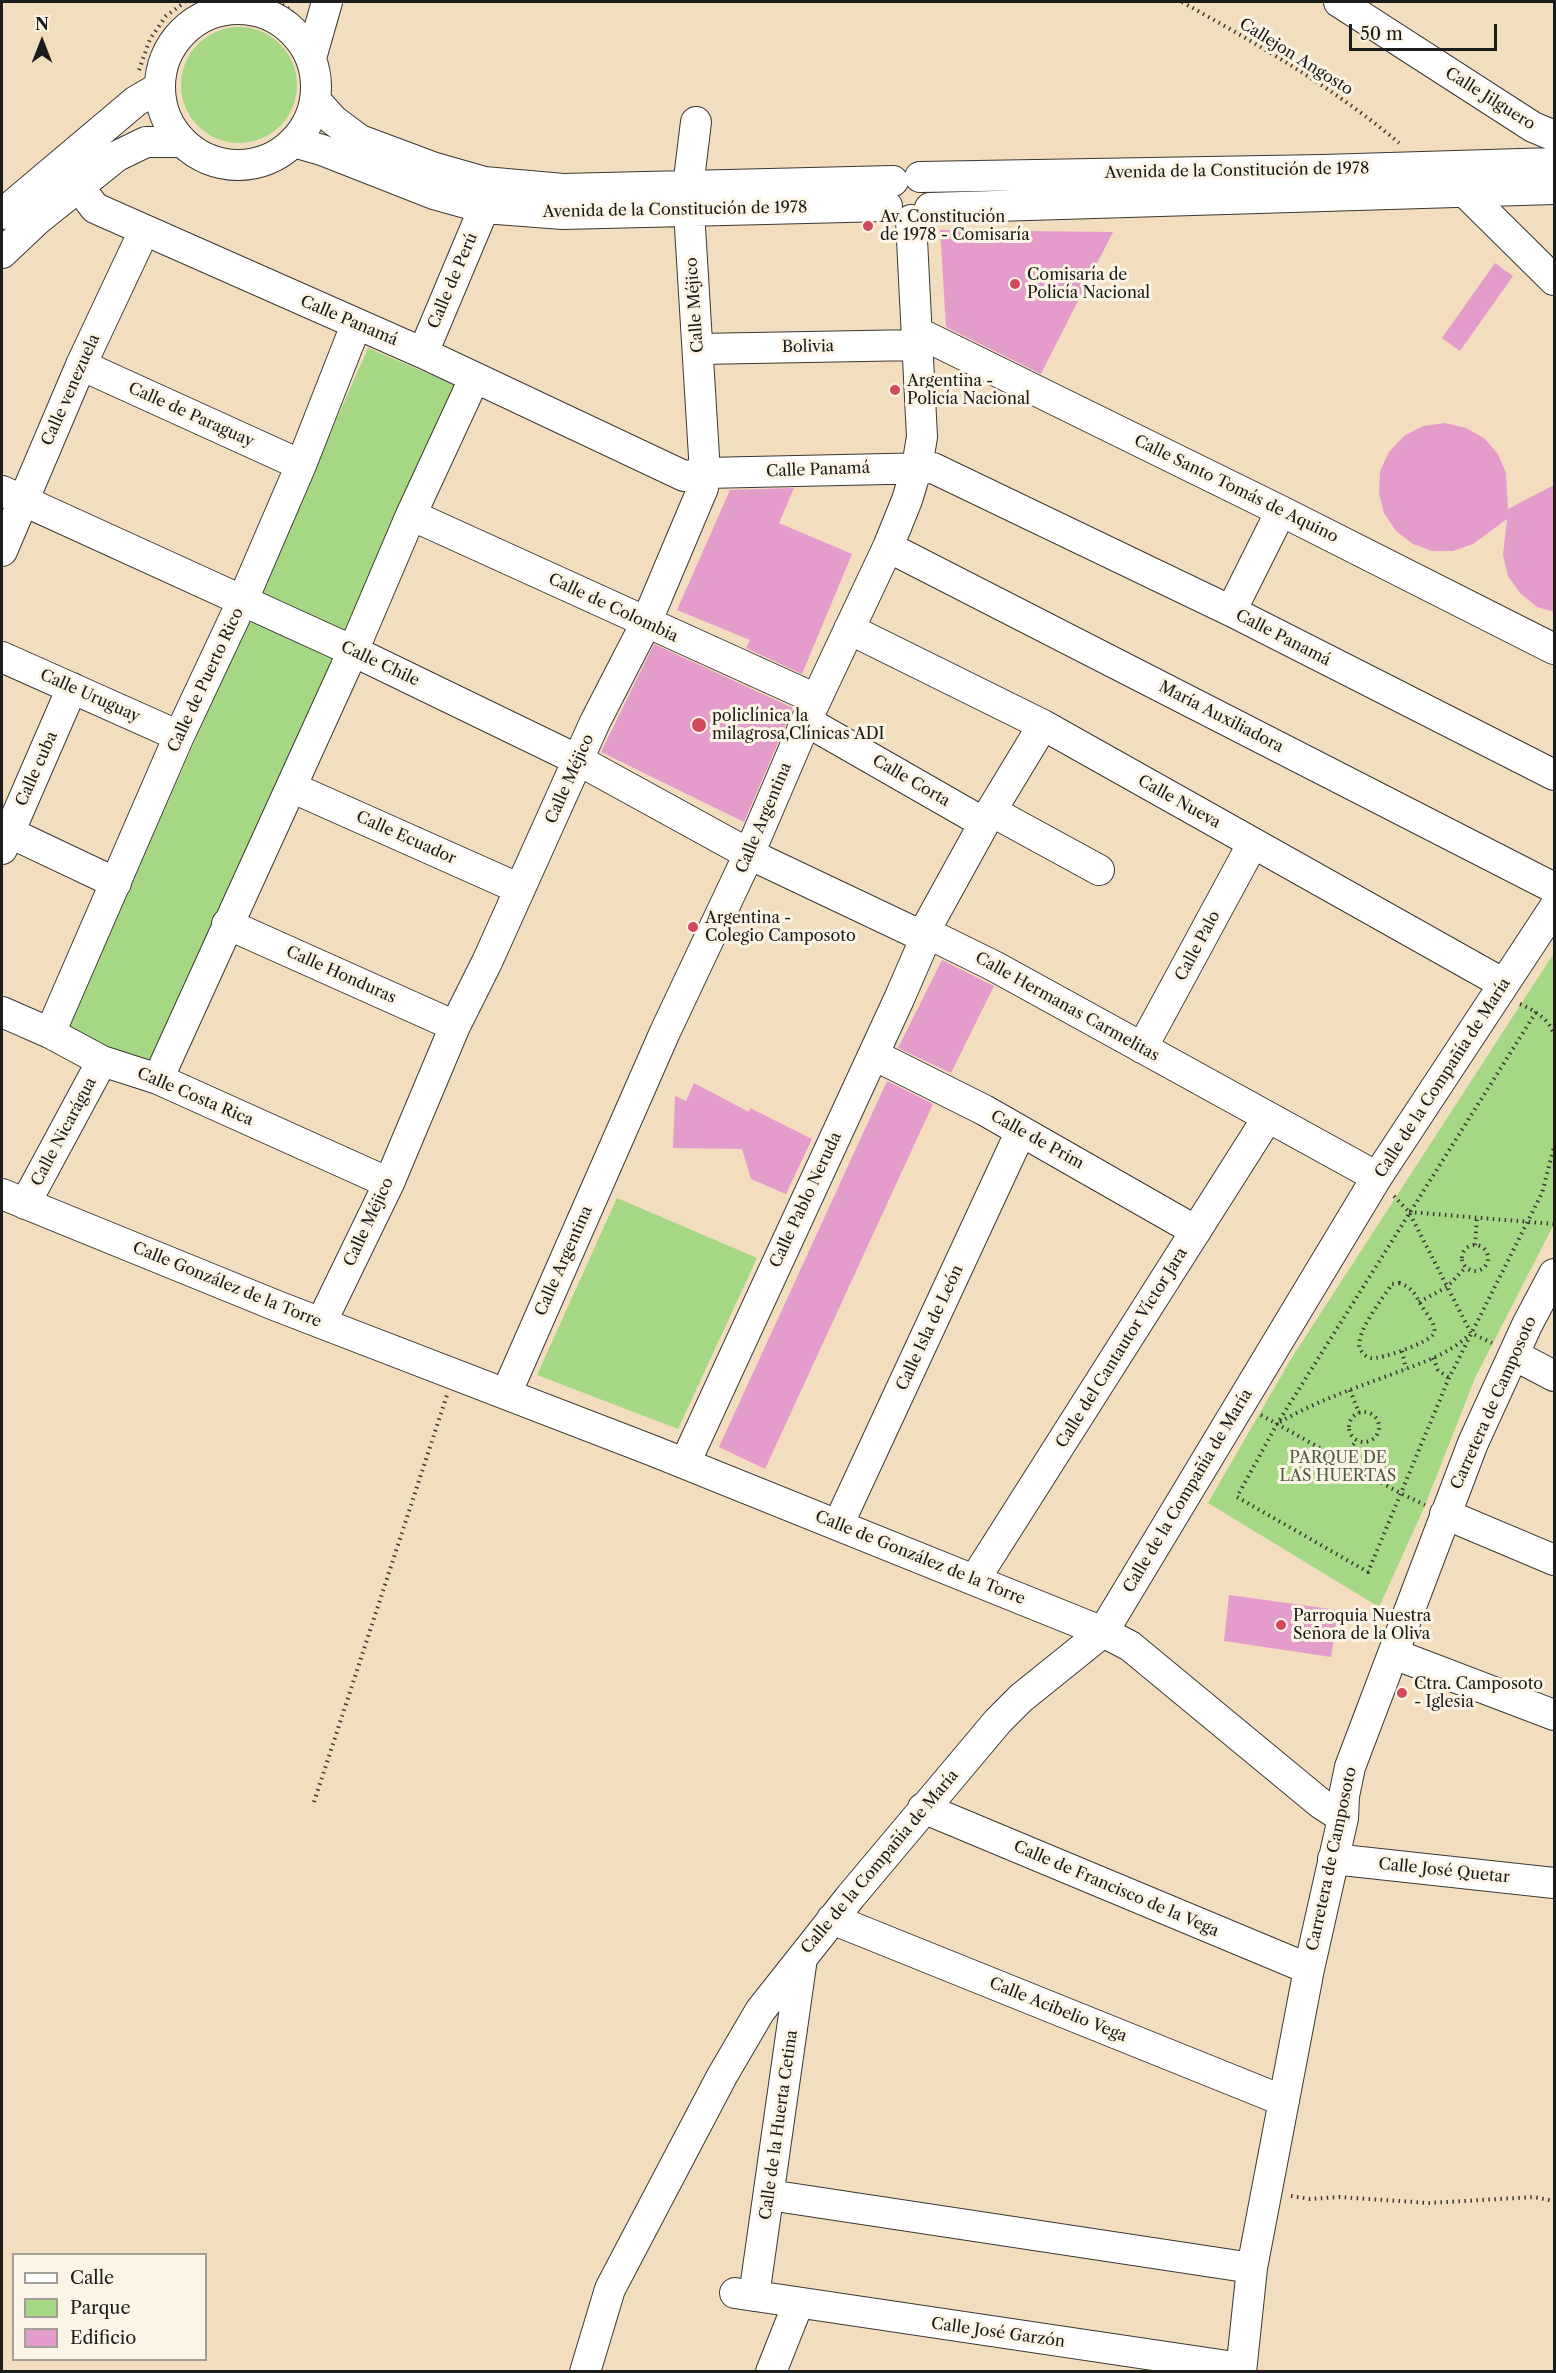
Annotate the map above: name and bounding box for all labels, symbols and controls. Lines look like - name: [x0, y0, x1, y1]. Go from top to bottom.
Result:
- north arrow: [12, 12, 72, 72]
- scale bar: [1352, 12, 1500, 50]
- text: N: [35, 14, 49, 34]
- street label: Callejon Angosto: [1236, 14, 1356, 100]
- text: 50 m: [1360, 23, 1403, 45]
- street label: Calle Jilguero: [1441, 64, 1539, 134]
- street label: Avenida de la Constitución de 1978: [1105, 159, 1369, 183]
- street label: Avenida de la Constitución de 1978: [543, 198, 807, 222]
- place label: Av. Constitución de 1978 - Comisaría: [880, 207, 1030, 245]
- marker: Av. Constitución de 1978 - Comisaría: [861, 219, 875, 233]
- street label: Calle de Perú: [424, 230, 482, 332]
- street label: Calle Méjico: [682, 257, 708, 353]
- place label: Comisaría de Policía Nacional: [1027, 265, 1150, 303]
- marker: Comisaría de Policía Nacional: [1008, 277, 1022, 291]
- street label: Calle Panamá: [297, 292, 401, 350]
- street label: Calle venezuela: [38, 331, 104, 449]
- street label: Bolivia: [782, 337, 834, 357]
- place label: Argentina - Policía Nacional: [907, 371, 1030, 409]
- street label: Calle de Paraguay: [125, 379, 257, 451]
- marker: Argentina - Policía Nacional: [888, 383, 902, 397]
- street label: Calle Santo Tomás de Aquino: [1131, 431, 1341, 547]
- street label: Calle Panamá: [766, 459, 870, 481]
- street label: Calle de Colombia: [545, 569, 681, 647]
- street label: Calle de Puerto Rico: [164, 605, 248, 755]
- street label: Calle Panamá: [1232, 606, 1334, 670]
- street label: Calle Chile: [338, 637, 422, 691]
- street label: Calle Uruguay: [37, 665, 143, 727]
- street label: María Auxiliadora: [1156, 677, 1286, 757]
- place label: policlínica la milagrosa,Clínicas ADI: [712, 706, 885, 744]
- marker: policlínica la milagrosa,Clínicas ADI: [690, 716, 708, 734]
- street label: Calle cuba: [12, 729, 62, 809]
- street label: Calle Méjico: [542, 731, 598, 827]
- street label: Calle Corta: [869, 751, 953, 811]
- street label: Calle Argentina: [732, 760, 796, 876]
- street label: Calle Nueva: [1134, 771, 1224, 833]
- street label: Calle Ecuador: [353, 807, 459, 869]
- place label: Argentina - Colegio Camposoto: [705, 908, 856, 946]
- street label: Calle Palo: [1171, 908, 1225, 984]
- marker: Argentina - Colegio Camposoto: [686, 920, 700, 934]
- street label: Calle Honduras: [283, 942, 399, 1008]
- street label: Calle Hermanas Carmelitas: [972, 948, 1162, 1066]
- street label: Calle de la Compañía de María: [1371, 975, 1515, 1181]
- street label: Calle Costa Rica: [134, 1064, 256, 1130]
- street label: Calle Nicarágua: [27, 1074, 101, 1190]
- street label: Calle de Prim: [987, 1107, 1087, 1173]
- street label: Calle Pablo Neruda: [766, 1129, 846, 1271]
- street label: Calle Méjico: [340, 1174, 398, 1270]
- street label: Calle Argentina: [531, 1203, 597, 1319]
- street label: Calle González de la Torre: [130, 1238, 324, 1332]
- street label: Calle del Cantautor Víctor Jara: [1052, 1244, 1192, 1452]
- street label: Calle Isla de León: [893, 1262, 967, 1394]
- street label: Carretera de Camposoto: [1447, 1313, 1541, 1493]
- street label: Calle de la Compañía de María: [1119, 1386, 1257, 1596]
- park label: PARQUE DE LAS HUERTAS: [1280, 1448, 1396, 1486]
- street label: Calle de González de la Torre: [812, 1507, 1028, 1609]
- place label: Parroquia Nuestra Señora de la Oliva: [1293, 1606, 1431, 1644]
- marker: Parroquia Nuestra Señora de la Oliva: [1274, 1618, 1288, 1632]
- place label: Ctra. Camposoto - Iglesia: [1414, 1674, 1543, 1712]
- marker: Ctra. Camposoto - Iglesia: [1395, 1686, 1409, 1700]
- street label: Carretera de Camposoto: [1303, 1765, 1361, 1953]
- street label: Calle de la Compañía de María: [797, 1766, 963, 1958]
- street label: Calle de Francisco de la Vega: [1011, 1837, 1221, 1941]
- street label: Calle José Quetar: [1377, 1855, 1511, 1887]
- street label: Calle Acibelio Vega: [986, 1974, 1130, 2046]
- street label: Calle de la Huerta Cetina: [756, 2029, 802, 2221]
- legend: [12, 2253, 207, 2361]
- text: Calle: [70, 2267, 114, 2289]
- text: Parque: [70, 2297, 131, 2319]
- street label: Calle José Garzón: [930, 2314, 1066, 2352]
- text: Edificio: [70, 2327, 136, 2349]

